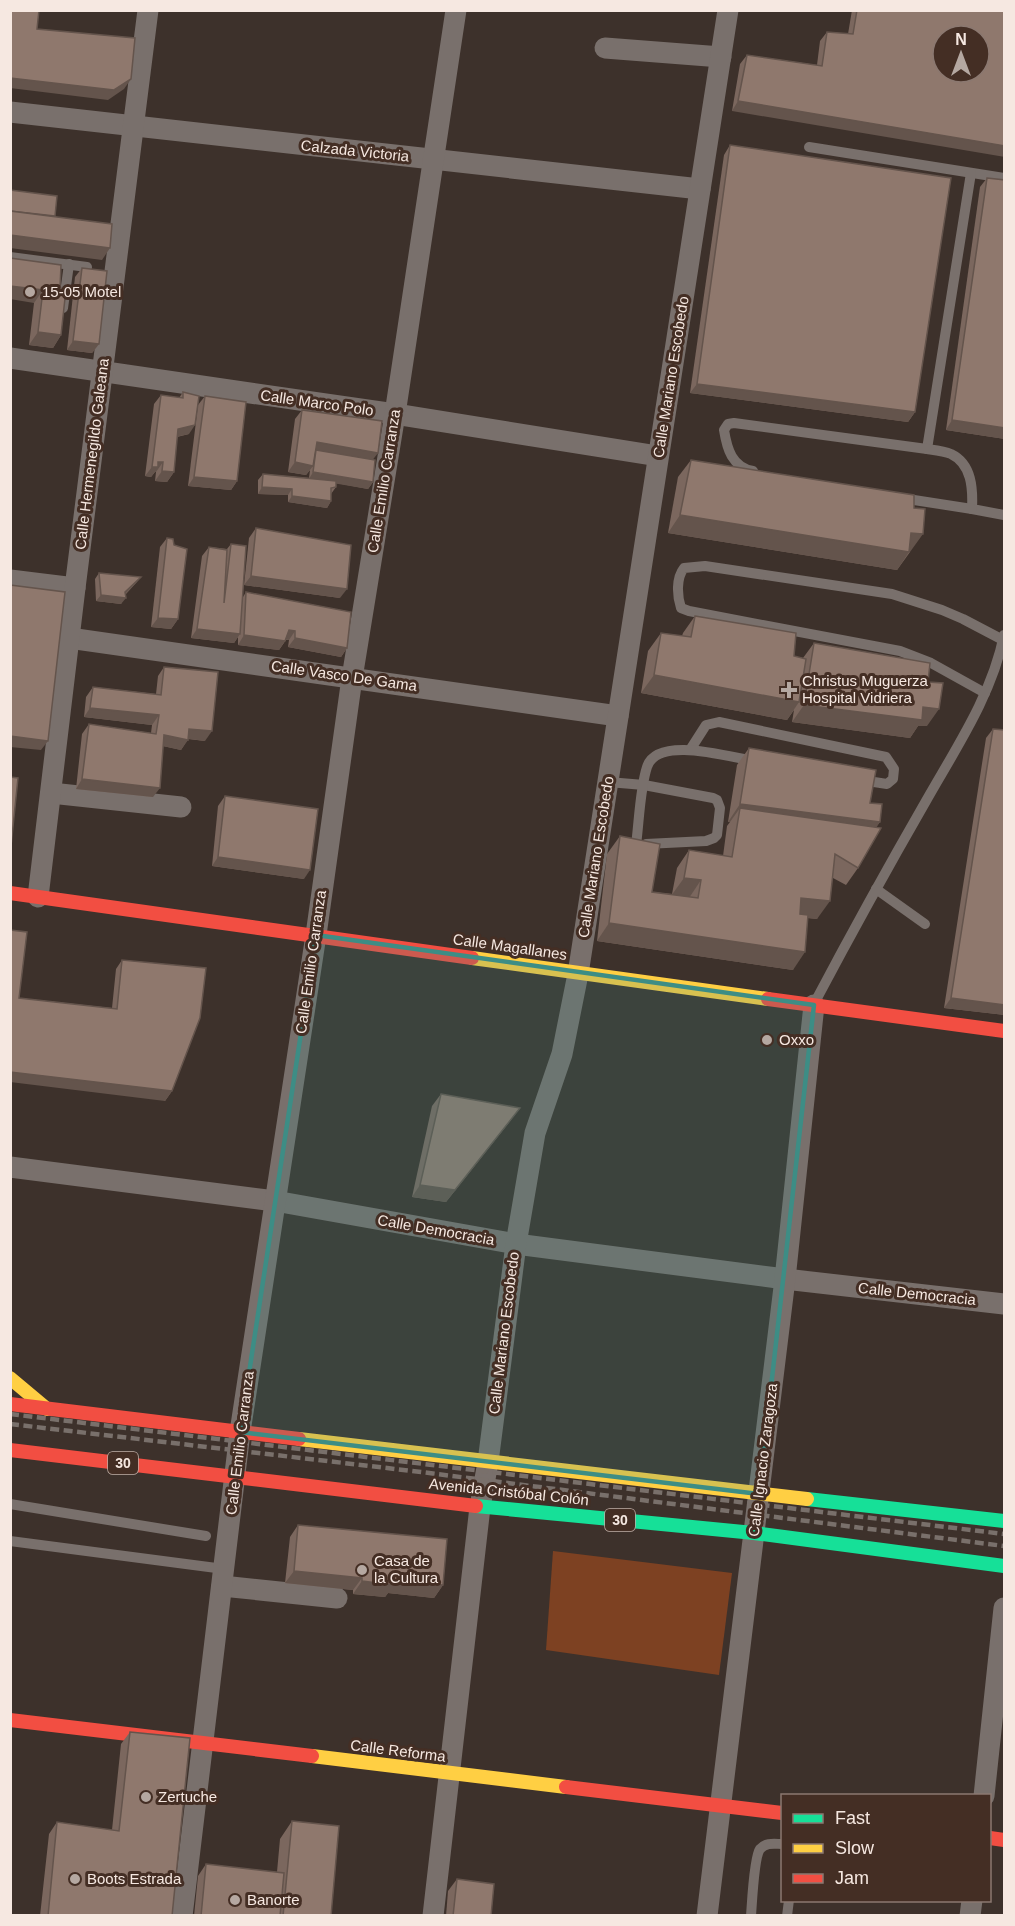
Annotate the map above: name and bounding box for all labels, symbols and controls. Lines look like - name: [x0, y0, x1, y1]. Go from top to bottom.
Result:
- north arrow: [931, 24, 991, 84]
- text: N: [955, 31, 967, 48]
- street label: Calzada Victoria: [300, 136, 411, 165]
- place label: 15-05 Motel: [42, 283, 121, 300]
- marker: 15-05 Motel: [23, 285, 37, 299]
- street label: Calle Mariano Escobedo: [649, 295, 692, 459]
- street label: Calle Hermenegildo Galeana: [71, 357, 112, 551]
- street label: Calle Marco Polo: [259, 386, 375, 419]
- street label: Calle Emilio Carranza: [364, 407, 403, 554]
- street label: Calle Vasco De Gama: [270, 657, 419, 694]
- place label: Christus Muguerza Hospital Vidriera: [802, 672, 929, 706]
- marker: Christus Muguerza Hospital Vidriera: [780, 681, 798, 699]
- street label: Calle Mariano Escobedo: [574, 775, 617, 939]
- street label: Calle Emilio Carranza: [292, 888, 329, 1035]
- street label: Calle Magallanes: [452, 930, 568, 963]
- place label: Oxxo: [779, 1031, 814, 1048]
- marker: Oxxo: [760, 1033, 774, 1047]
- street label: Calle Democracia: [376, 1211, 496, 1248]
- street label: Calle Mariano Escobedo: [485, 1251, 522, 1415]
- street label: Calle Democracia: [857, 1279, 977, 1308]
- street label: Calle Emilio Carranza: [222, 1369, 257, 1516]
- street label: Calle Ignacio Zaragoza: [745, 1382, 780, 1538]
- road number: 30: [108, 1452, 138, 1474]
- street label: Avenida Cristóbal Colón: [428, 1475, 590, 1508]
- road number: 30: [605, 1509, 635, 1531]
- place label: Casa de la Cultura: [374, 1552, 439, 1586]
- marker: Casa de la Cultura: [355, 1563, 369, 1577]
- street label: Calle Reforma: [349, 1736, 447, 1765]
- place label: Zertuche: [158, 1788, 217, 1805]
- marker: Zertuche: [139, 1790, 153, 1804]
- legend: [781, 1794, 991, 1902]
- text: Fast: [835, 1808, 870, 1828]
- text: Slow: [835, 1838, 875, 1858]
- text: Jam: [835, 1868, 869, 1888]
- place label: Boots Estrada: [87, 1870, 182, 1887]
- marker: Boots Estrada: [68, 1872, 82, 1886]
- place label: Banorte: [247, 1891, 300, 1908]
- marker: Banorte: [228, 1893, 242, 1907]

